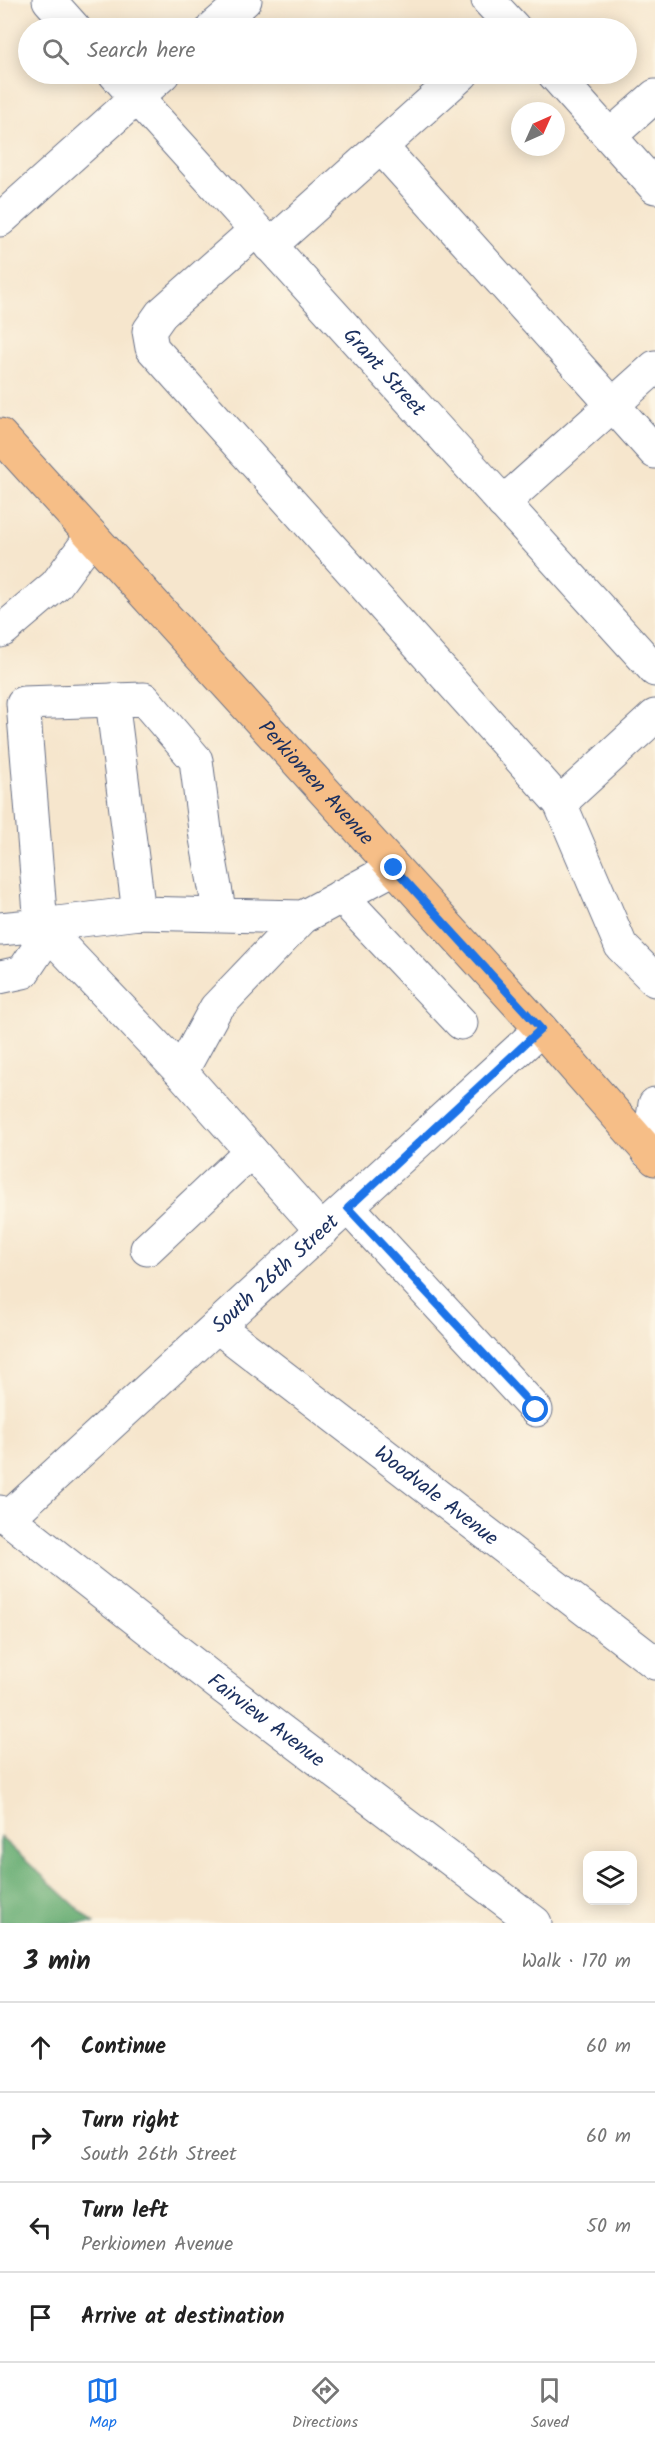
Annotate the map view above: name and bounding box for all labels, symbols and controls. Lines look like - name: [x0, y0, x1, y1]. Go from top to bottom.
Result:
- search box: [18, 18, 637, 84]
- text: Search here: [87, 34, 195, 69]
- icon: search: [39, 35, 72, 68]
- north arrow: [511, 102, 565, 156]
- street label: Grant Street: [334, 321, 434, 426]
- street label: Perkiomen Avenue: [249, 713, 382, 854]
- route end: [380, 854, 406, 880]
- street label: South 26th Street: [204, 1206, 348, 1342]
- route start: [522, 1396, 548, 1422]
- street label: Woodvale Avenue: [367, 1438, 506, 1555]
- street label: Fairview Avenue: [199, 1666, 332, 1777]
- map controls: [583, 1851, 637, 1905]
- button: layers: [583, 1851, 637, 1905]
- text: 3 min: [24, 1941, 91, 1983]
- text: Walk · 170 m: [521, 1946, 631, 1978]
- text: Continue: [81, 2030, 166, 2065]
- icon: ahead: [24, 2031, 57, 2064]
- text: 60 m: [586, 2031, 631, 2063]
- text: Turn right: [81, 2104, 179, 2139]
- icon: right: [24, 2121, 57, 2154]
- text: 60 m: [586, 2121, 631, 2153]
- text: South 26th Street: [81, 2139, 237, 2171]
- text: Turn left: [81, 2194, 168, 2229]
- icon: left: [24, 2211, 57, 2244]
- text: 50 m: [586, 2211, 631, 2243]
- text: Perkiomen Avenue: [81, 2229, 233, 2261]
- text: Arrive at destination: [81, 2300, 284, 2335]
- icon: arrive: [24, 2301, 57, 2334]
- tab: Map: [86, 2374, 119, 2435]
- tab: Directions: [292, 2374, 358, 2435]
- tab: Saved: [531, 2374, 569, 2435]

